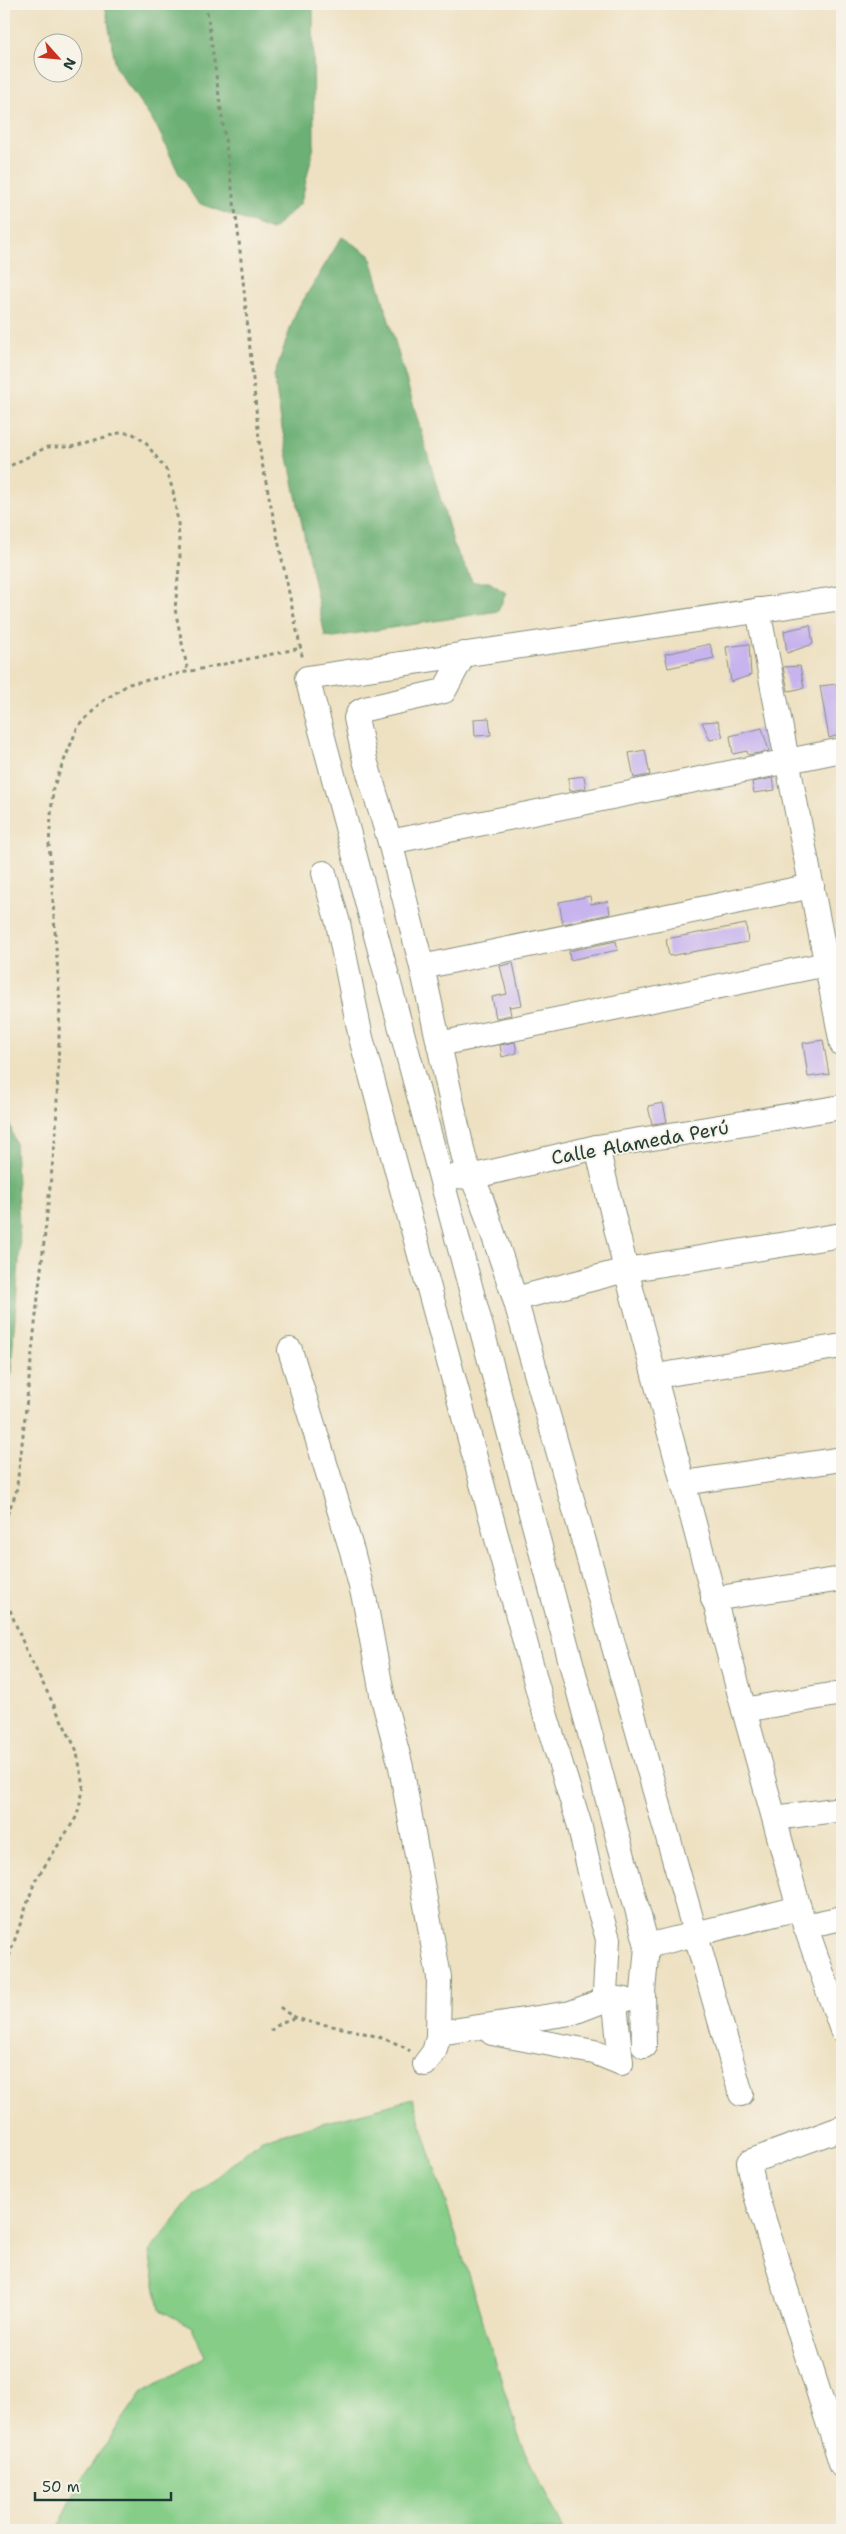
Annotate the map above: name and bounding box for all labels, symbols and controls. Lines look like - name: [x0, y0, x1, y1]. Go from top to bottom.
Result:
- north arrow: [32, 32, 82, 82]
- text: N: [59, 55, 80, 73]
- street label: Calle Alameda Perú: [549, 1115, 731, 1170]
- scale bar: [35, 2469, 171, 2501]
- text: 50 m: [42, 2477, 80, 2497]

